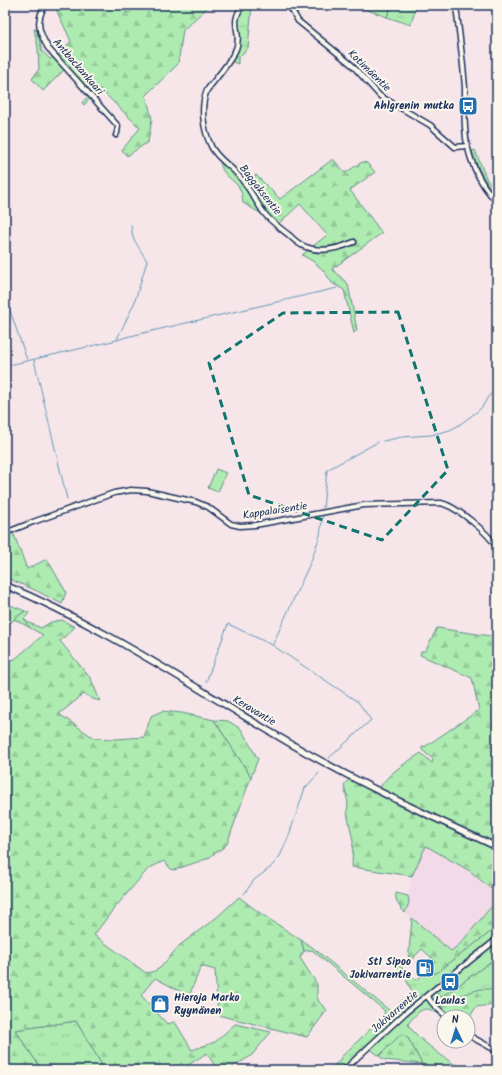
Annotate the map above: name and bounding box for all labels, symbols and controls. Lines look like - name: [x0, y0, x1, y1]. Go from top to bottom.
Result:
- street label: Antbackankaari: [48, 34, 108, 100]
- street label: Kotimäentie: [343, 45, 395, 97]
- bus stop icon: Ahlgrenin mutka: [457, 95, 479, 117]
- place label: Ahlgrenin mutka: [374, 97, 454, 115]
- street label: Baggaksentie: [234, 161, 286, 219]
- street label: Kappalaisentie: [241, 497, 309, 525]
- street label: Keravantie: [229, 691, 279, 731]
- place label: St1 Sipoo Jokivarrentie: [349, 953, 412, 984]
- fuel station icon: St1 Sipoo Jokivarrentie: [414, 957, 436, 979]
- bus stop icon: Laulas: [439, 971, 461, 993]
- street label: Jokivarrentie: [367, 986, 423, 1038]
- place label: Hieroja Marko Ryynänen: [174, 989, 239, 1020]
- place label: Laulas: [435, 992, 466, 1010]
- shop icon: Hieroja Marko Ryynänen: [149, 993, 171, 1015]
- north arrow: [436, 1009, 476, 1049]
- text: N: [451, 1011, 460, 1029]

